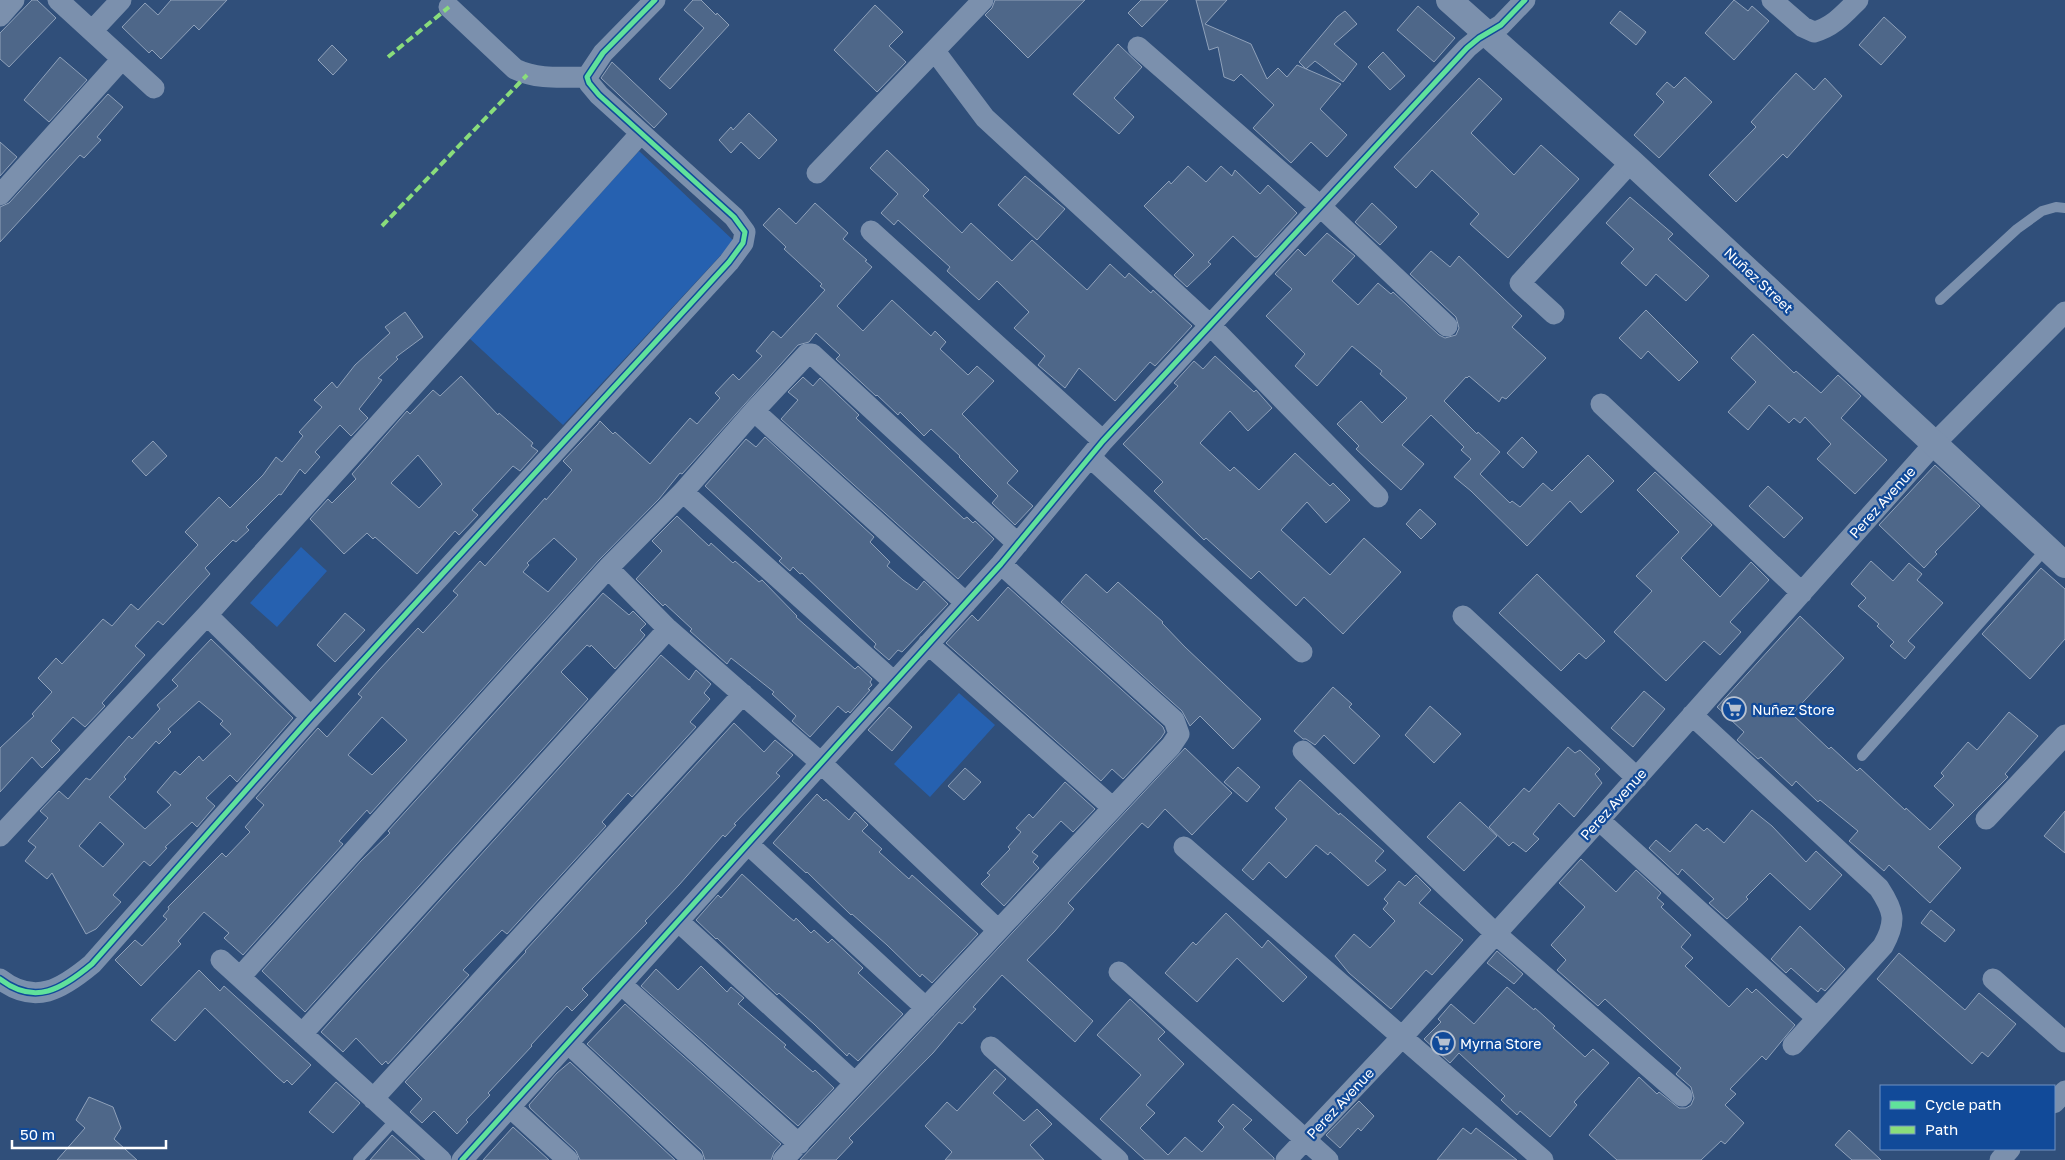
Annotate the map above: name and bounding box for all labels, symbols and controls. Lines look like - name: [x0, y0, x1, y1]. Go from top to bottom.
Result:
- street label: Nuñez Street: [1721, 244, 1797, 316]
- street label: Perez Avenue: [1845, 463, 1919, 541]
- supermarket icon: Nuñez Store: [1721, 696, 1747, 722]
- place label: Nuñez Store: [1752, 701, 1835, 718]
- street label: Perez Avenue: [1576, 765, 1650, 843]
- supermarket icon: Myrna Store: [1430, 1030, 1456, 1056]
- place label: Myrna Store: [1460, 1035, 1541, 1052]
- street label: Perez Avenue: [1303, 1064, 1377, 1142]
- legend: [1880, 1085, 2055, 1150]
- text: Cycle path: [1925, 1095, 2001, 1113]
- scale bar: [12, 1118, 166, 1150]
- text: Path: [1925, 1120, 1958, 1138]
- text: 50 m: [20, 1125, 55, 1143]

